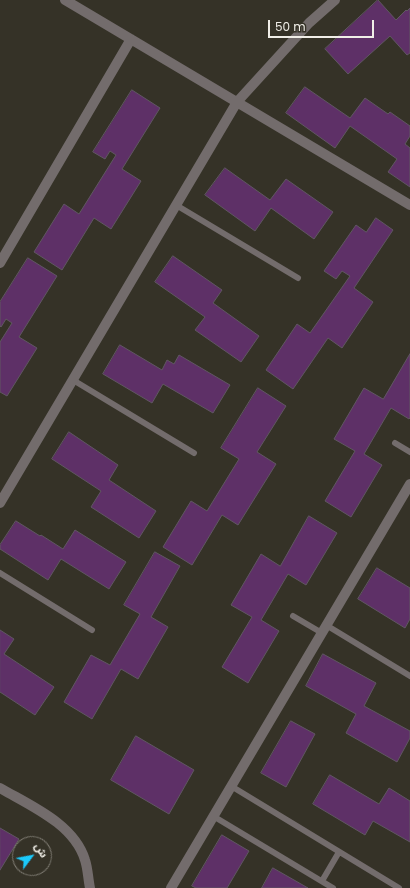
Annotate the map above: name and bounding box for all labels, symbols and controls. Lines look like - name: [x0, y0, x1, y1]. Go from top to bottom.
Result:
- scale bar: [270, 12, 376, 38]
- text: 50 m: [275, 18, 306, 35]
- north arrow: [12, 836, 52, 876]
- text: ش: [31, 840, 52, 861]

